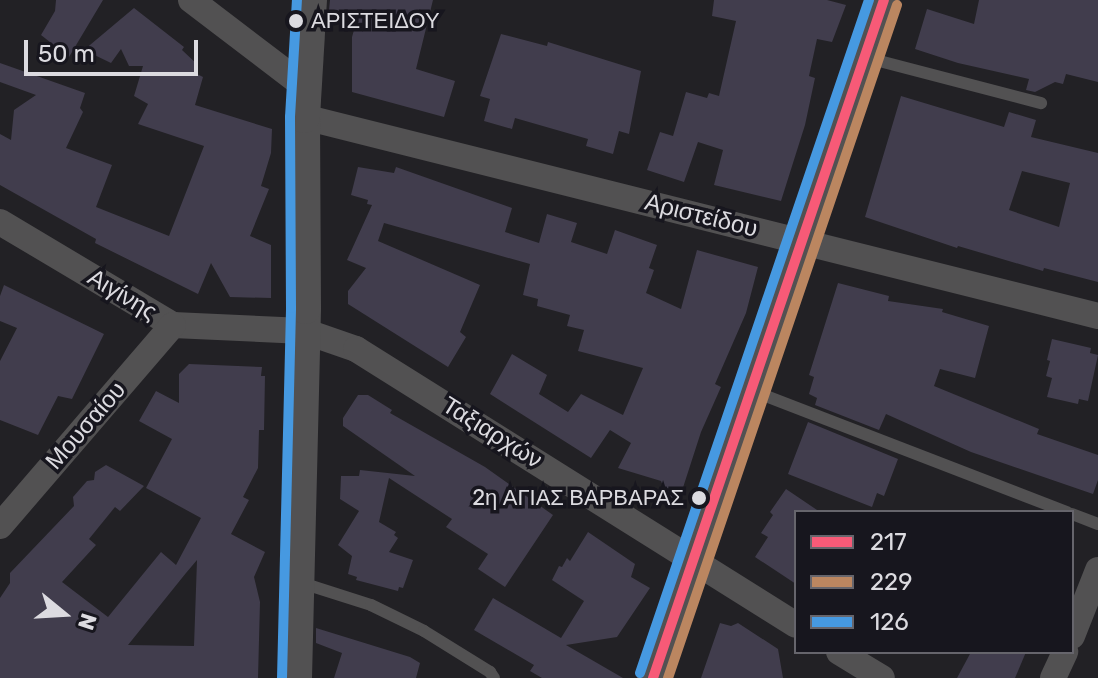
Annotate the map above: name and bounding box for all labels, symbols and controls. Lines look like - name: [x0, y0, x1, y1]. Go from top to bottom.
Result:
- place label: ΑΡΙΣΤΕΙΔΟΥ: [311, 8, 440, 34]
- marker: ΑΡΙΣΤΕΙΔΟΥ: [288, 13, 304, 29]
- scale bar: [28, 24, 202, 74]
- text: 50 m: [38, 40, 95, 68]
- street label: Αριστείδου: [642, 188, 760, 244]
- street label: Αιγίνης: [82, 263, 162, 327]
- street label: Μουσαίου: [40, 376, 132, 476]
- street label: Ταξιαρχών: [437, 391, 547, 475]
- place label: 2η ΑΓΙΑΣ ΒΑΡΒΑΡΑΣ: [472, 485, 684, 511]
- marker: 2η ΑΓΙΑΣ ΒΑΡΒΑΡΑΣ: [691, 490, 707, 506]
- legend: [794, 510, 1074, 654]
- text: 217: [870, 528, 907, 556]
- text: 229: [870, 568, 912, 596]
- north arrow: [24, 574, 104, 654]
- text: 126: [870, 608, 909, 636]
- text: N: [72, 610, 103, 633]

